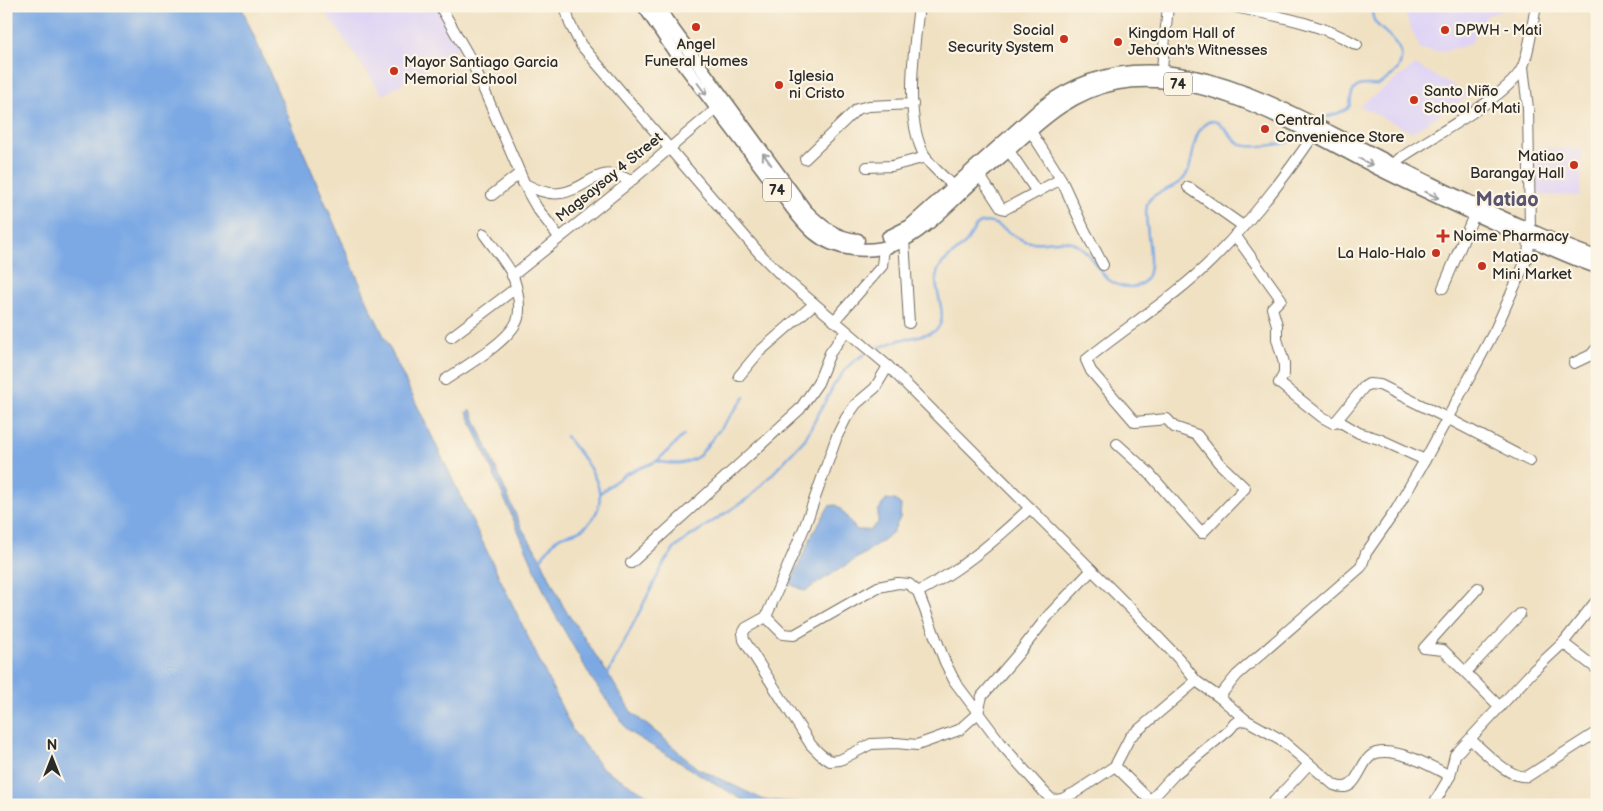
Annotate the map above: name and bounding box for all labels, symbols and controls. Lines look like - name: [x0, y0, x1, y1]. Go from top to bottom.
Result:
- marker: Angel Funeral Homes: [690, 21, 702, 33]
- place label: Social Security System: [948, 21, 1054, 57]
- place label: DPWH - Mati: [1455, 21, 1542, 40]
- place label: Kingdom Hall of Jehovah's Witnesses: [1128, 24, 1268, 60]
- marker: DPWH - Mati: [1439, 24, 1451, 36]
- marker: Social Security System: [1058, 33, 1070, 45]
- place label: Angel Funeral Homes: [644, 35, 748, 71]
- marker: Kingdom Hall of Jehovah's Witnesses: [1112, 36, 1124, 48]
- place label: Mayor Santiago Garcia Memorial School: [404, 53, 558, 89]
- marker: Mayor Santiago Garcia Memorial School: [388, 65, 400, 77]
- place label: Iglesia ni Cristo: [789, 67, 845, 103]
- road number: 74: [1164, 72, 1192, 96]
- marker: Iglesia ni Cristo: [773, 79, 785, 91]
- one-way arrow: [697, 82, 708, 95]
- place label: Santo Niño School of Mati: [1424, 82, 1520, 118]
- marker: Santo Niño School of Mati: [1408, 94, 1420, 106]
- place label: Central Convenience Store: [1275, 111, 1404, 147]
- marker: Central Convenience Store: [1259, 123, 1271, 135]
- street label: Magsaysay 4 Street: [552, 128, 667, 226]
- place label: Matiao Barangay Hall: [1470, 147, 1564, 183]
- one-way arrow: [762, 153, 773, 166]
- one-way arrow: [1358, 158, 1373, 167]
- marker: Matiao Barangay Hall: [1568, 159, 1580, 171]
- road number: 74: [763, 178, 791, 202]
- district label: Matiao: [1475, 188, 1539, 212]
- one-way arrow: [1424, 191, 1439, 200]
- place label: Noime Pharmacy: [1453, 227, 1569, 246]
- marker: Noime Pharmacy: [1437, 230, 1449, 242]
- place label: La Halo-Halo: [1337, 244, 1426, 263]
- marker: La Halo-Halo: [1430, 247, 1442, 259]
- place label: Matiao Mini Market: [1492, 248, 1572, 284]
- marker: Matiao Mini Market: [1476, 260, 1488, 272]
- north arrow: [28, 734, 78, 784]
- text: N: [47, 737, 57, 754]

